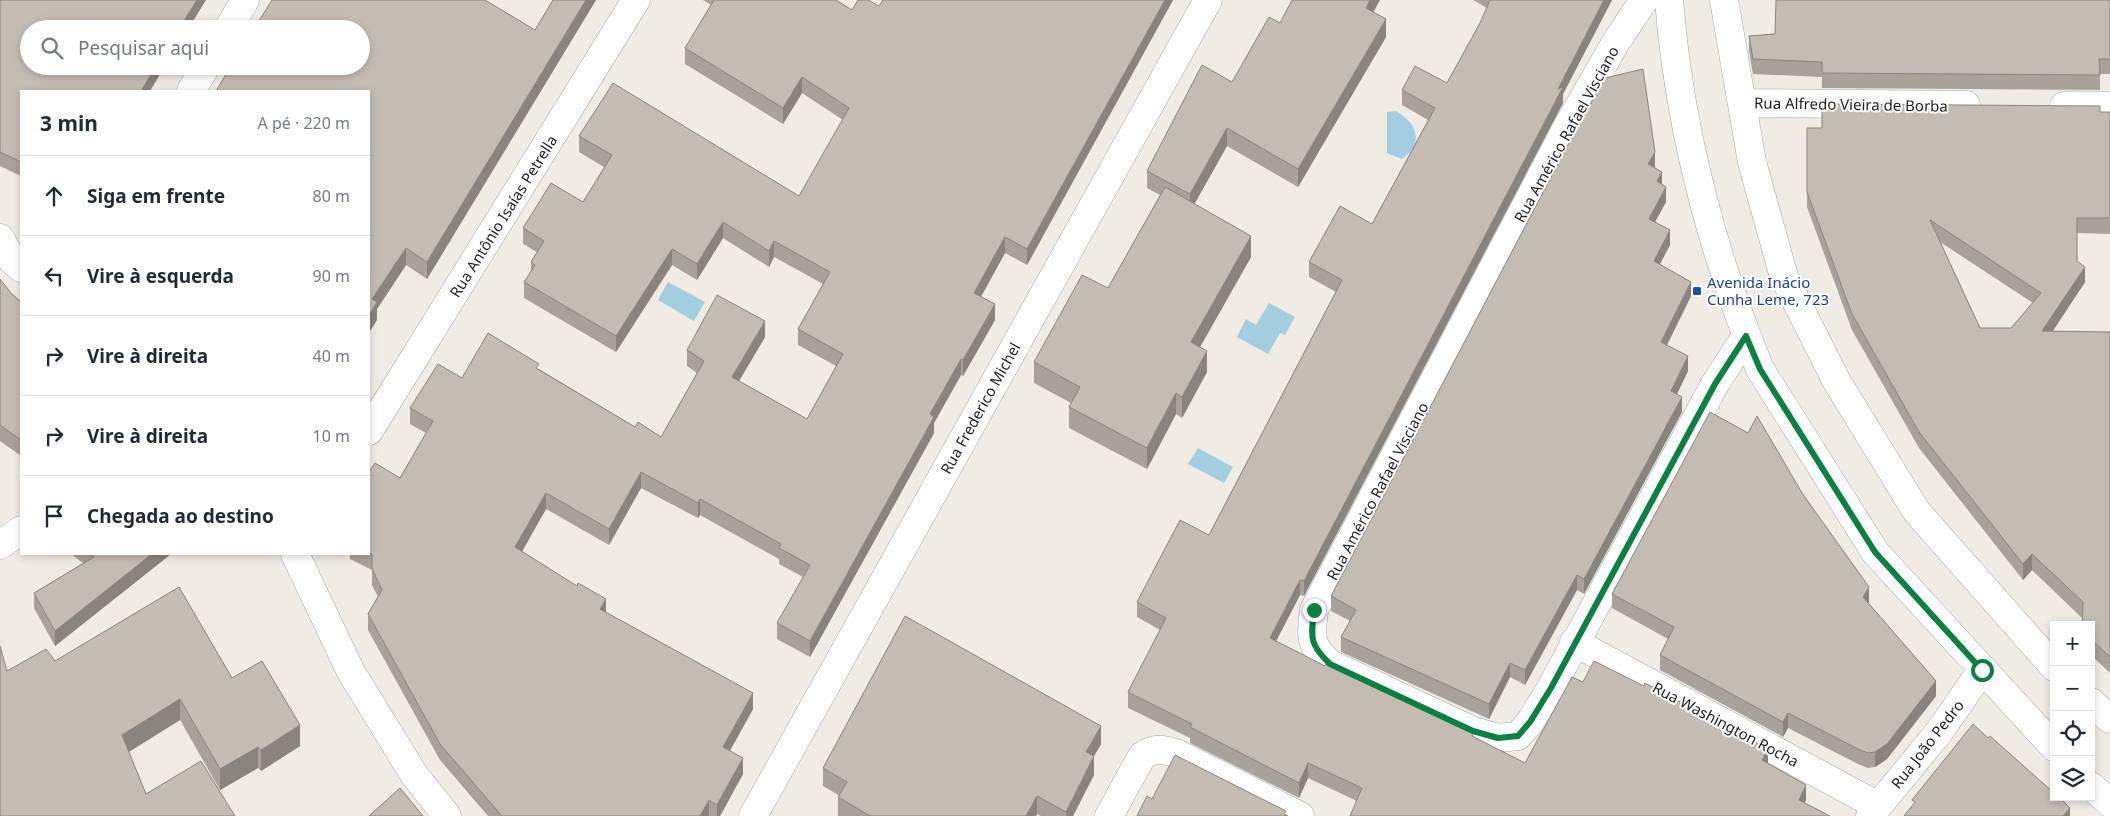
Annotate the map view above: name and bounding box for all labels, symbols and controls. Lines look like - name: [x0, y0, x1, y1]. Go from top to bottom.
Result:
- search box: [20, 20, 370, 75]
- icon: search: [38, 34, 66, 62]
- text: Pesquisar aqui: [78, 35, 209, 61]
- street label: Rua Américo Rafael Visciano: [1509, 42, 1623, 226]
- street label: Rua Alfredo Vieira de Borba: [1754, 92, 1948, 116]
- text: 3 min: [40, 109, 98, 137]
- text: A pé · 220 m: [258, 112, 350, 134]
- street label: Rua Antônio Isaías Petrella: [445, 131, 561, 301]
- icon: ahead: [40, 182, 68, 210]
- text: Siga em frente: [87, 183, 225, 209]
- text: 80 m: [313, 185, 350, 207]
- icon: left: [40, 262, 68, 290]
- text: Vire à esquerda: [87, 263, 234, 289]
- text: 90 m: [313, 265, 350, 287]
- place label: Avenida Inácio Cunha Leme, 723: [1707, 272, 1829, 309]
- marker: Avenida Inácio Cunha Leme, 723: [1691, 285, 1703, 297]
- street label: Rua Frederico Michel: [936, 339, 1024, 477]
- icon: right: [40, 342, 68, 370]
- text: Vire à direita: [87, 343, 208, 369]
- text: 40 m: [313, 345, 350, 367]
- street label: Rua Américo Rafael Visciano: [1322, 399, 1432, 583]
- icon: right: [40, 422, 68, 450]
- text: Vire à direita: [87, 423, 208, 449]
- text: 10 m: [313, 425, 350, 447]
- icon: arrive: [40, 502, 68, 530]
- text: Chegada ao destino: [87, 503, 274, 529]
- route end: [1303, 599, 1326, 622]
- map controls: [2050, 621, 2095, 801]
- button: +: [2050, 621, 2095, 666]
- route start: [1971, 659, 1994, 682]
- button: −: [2050, 666, 2095, 711]
- street label: Rua Washington Rocha: [1649, 677, 1803, 771]
- street label: Rua João Pedro: [1886, 696, 1968, 792]
- button: locate: [2050, 711, 2095, 756]
- button: layers: [2050, 756, 2095, 801]

